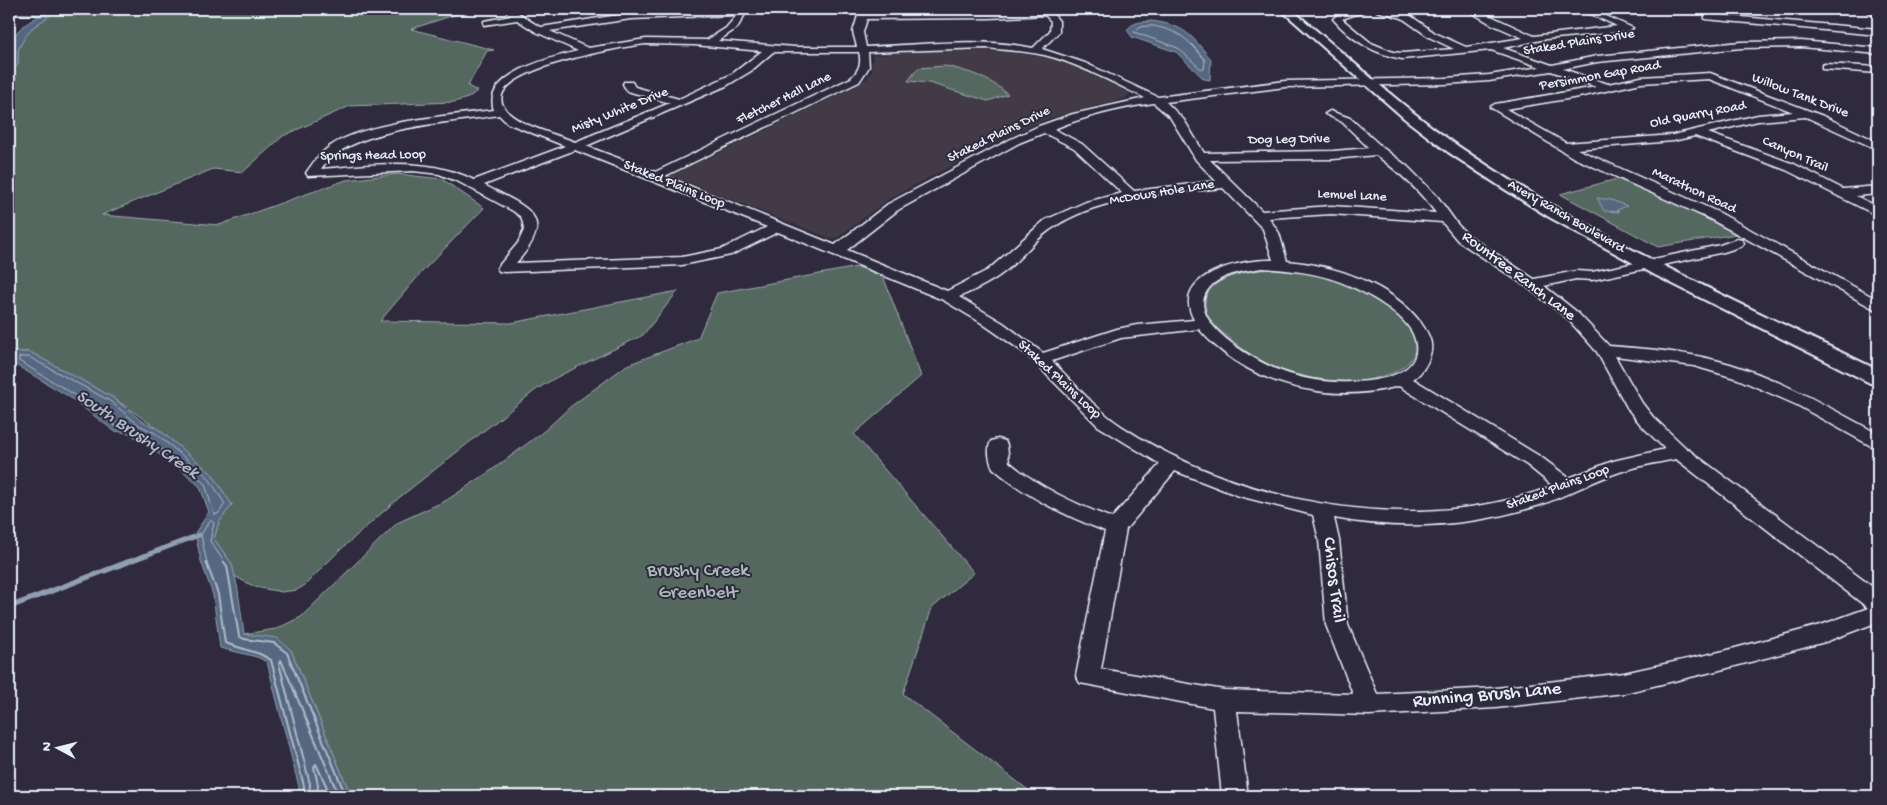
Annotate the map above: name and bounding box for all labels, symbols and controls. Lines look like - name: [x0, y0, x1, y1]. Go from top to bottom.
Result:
- street label: Staked Plains Drive: [1522, 26, 1637, 60]
- street label: Persimmon Gap Road: [1537, 57, 1664, 95]
- street label: Fletcher Hall Lane: [733, 68, 835, 130]
- street label: Willow Tank Drive: [1749, 70, 1852, 123]
- street label: Misty White Drive: [569, 84, 672, 138]
- street label: Old Quarry Road: [1649, 97, 1749, 133]
- street label: Staked Plains Drive: [945, 102, 1054, 167]
- street label: Dog Leg Drive: [1247, 131, 1331, 149]
- street label: Canyon Trail: [1759, 133, 1831, 177]
- street label: Springs Head Loop: [320, 147, 426, 165]
- street label: Staked Plains Loop: [621, 157, 727, 213]
- street label: Marathon Road: [1649, 164, 1741, 219]
- street label: McDows Hole Lane: [1108, 176, 1216, 210]
- street label: Avery Ranch Boulevard: [1504, 176, 1629, 258]
- street label: Lemuel Lane: [1317, 186, 1388, 206]
- street label: Rountree Ranch Lane: [1457, 228, 1579, 326]
- street label: Staked Plains Loop: [1014, 337, 1104, 423]
- water label: South Brushy Creek: [72, 386, 204, 485]
- street label: Staked Plains Loop: [1504, 461, 1612, 515]
- street label: Chisos Trail: [1316, 536, 1350, 624]
- park label: Brushy Creek Greenbelt: [646, 560, 750, 605]
- street label: Running Brush Lane: [1412, 678, 1562, 714]
- north arrow: [32, 722, 82, 772]
- text: N: [39, 741, 57, 752]

